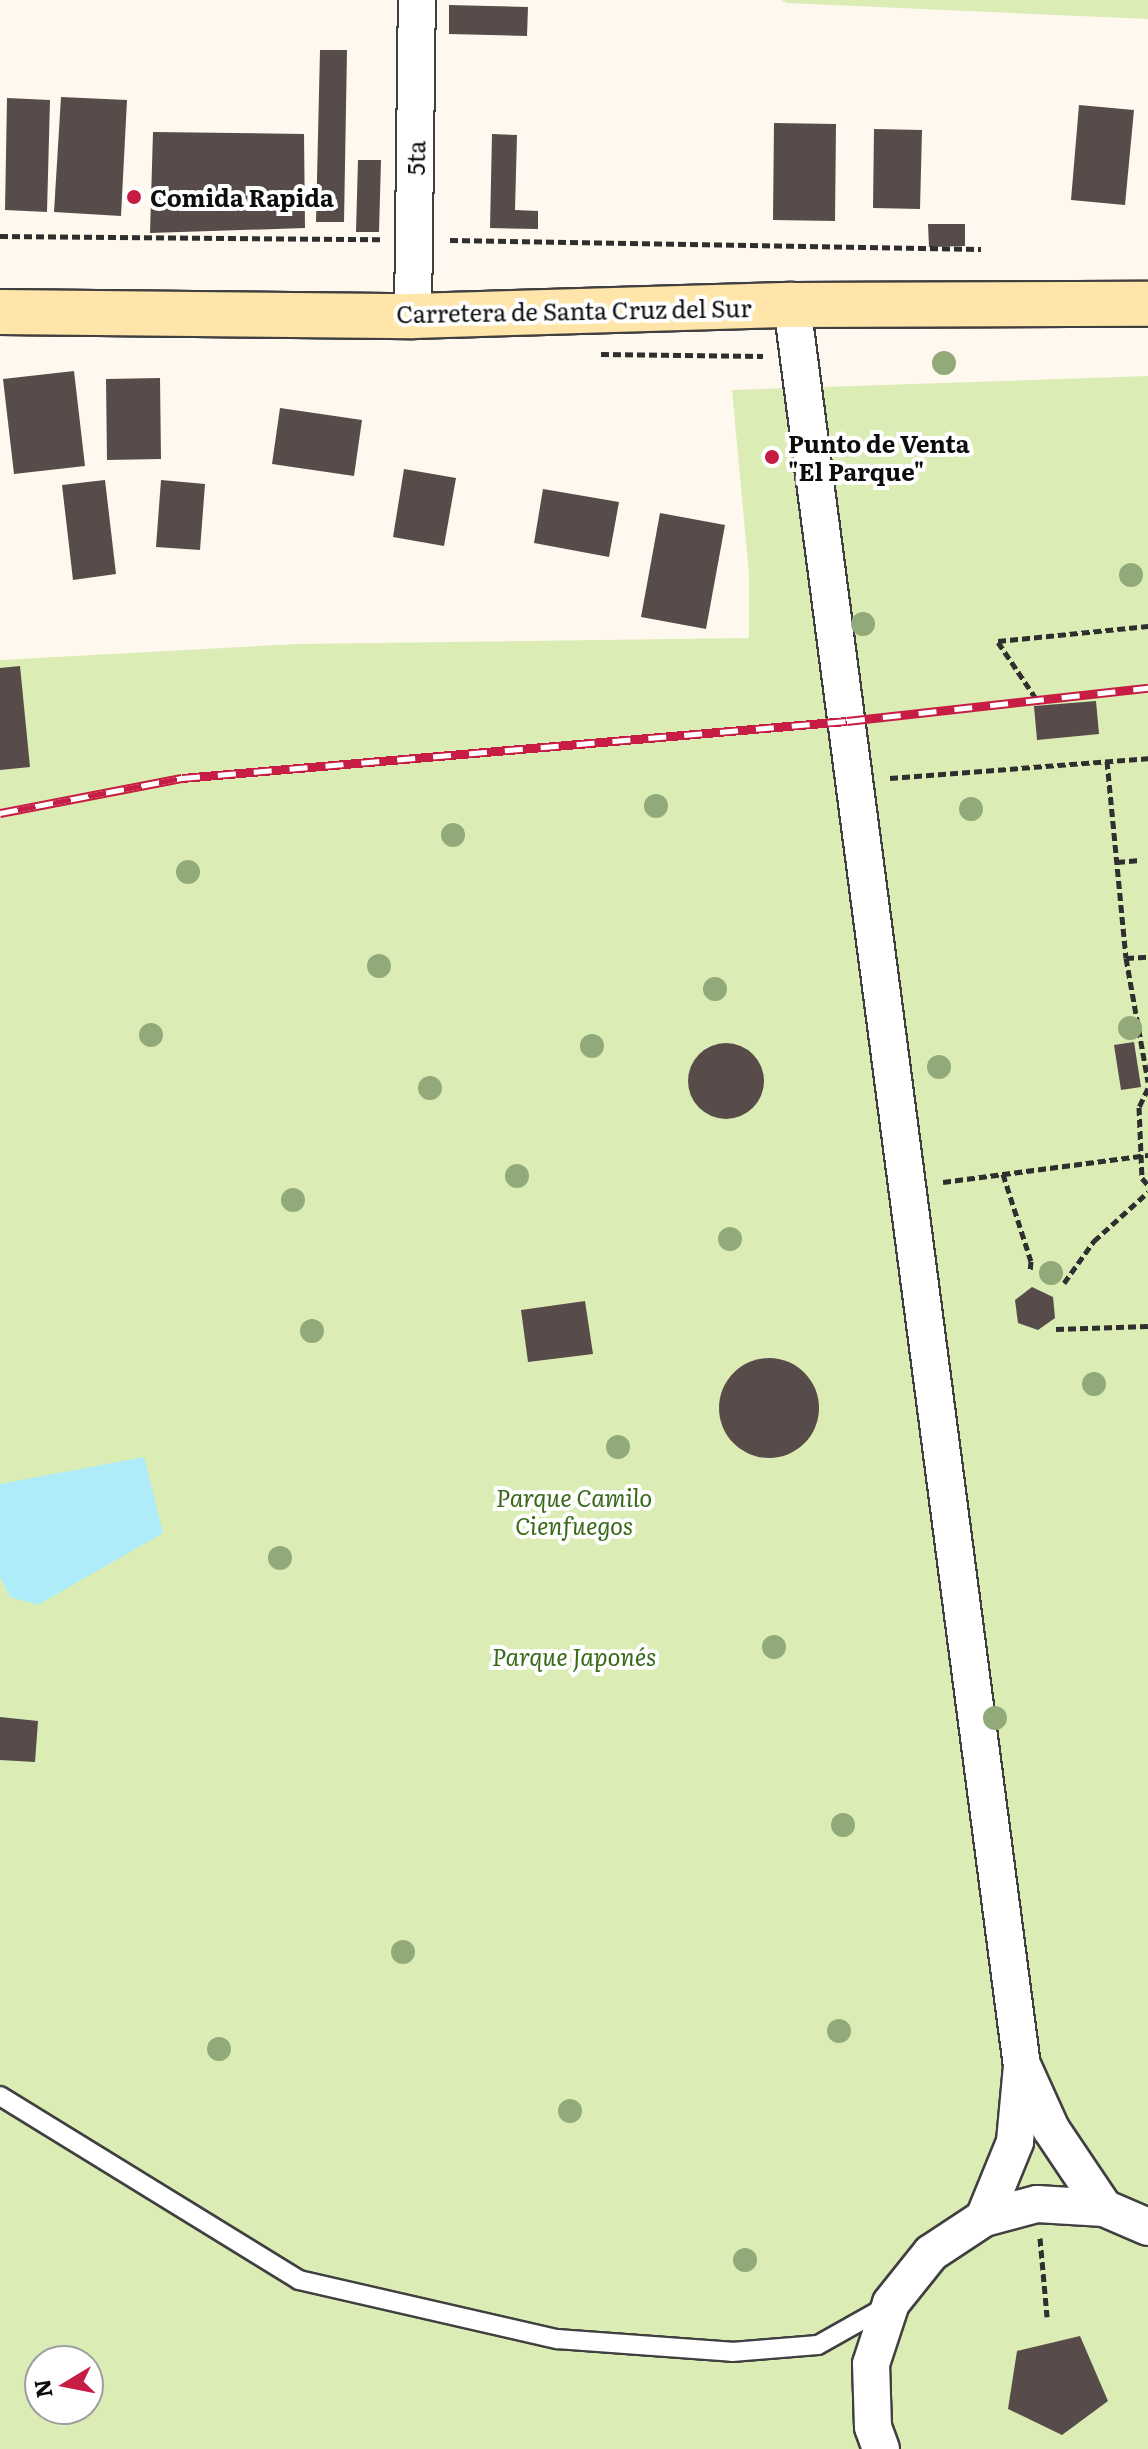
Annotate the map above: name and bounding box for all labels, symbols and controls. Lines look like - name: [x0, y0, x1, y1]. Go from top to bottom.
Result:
- street label: 5ta: [400, 140, 430, 176]
- place label: Comida Rapida: [150, 183, 334, 211]
- marker: Comida Rapida: [125, 188, 143, 206]
- street label: Carretera de Santa Cruz del Sur: [396, 293, 752, 327]
- place label: Punto de Venta "El Parque": [788, 429, 969, 485]
- marker: Punto de Venta "El Parque": [763, 448, 781, 466]
- park label: Parque Camilo Cienfuegos: [496, 1483, 652, 1539]
- park label: Parque Japonés: [492, 1642, 656, 1670]
- north arrow: [24, 2345, 104, 2425]
- text: N: [24, 2377, 60, 2401]

